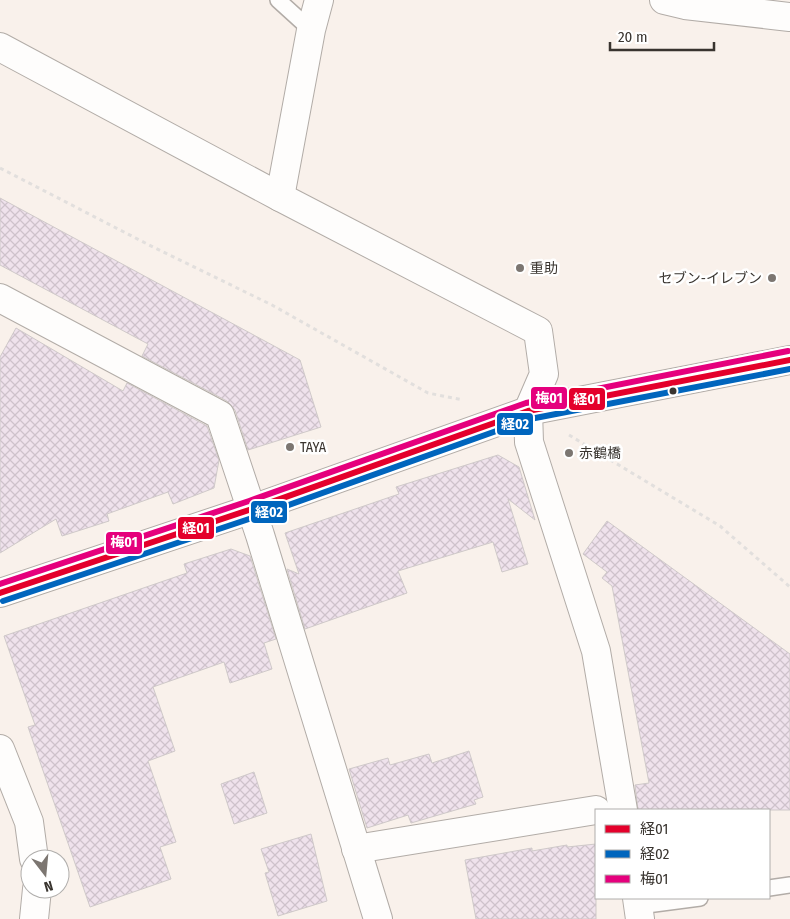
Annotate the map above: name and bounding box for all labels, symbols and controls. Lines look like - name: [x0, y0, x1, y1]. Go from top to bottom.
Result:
- scale bar: [610, 20, 714, 52]
- text: 20 m: [618, 28, 648, 46]
- place label: 重助: [530, 260, 558, 277]
- marker: 重助: [514, 262, 526, 274]
- place label: セブン-イレブン: [659, 270, 762, 287]
- marker: セブン-イレブン: [766, 272, 778, 284]
- line badge: 梅01: [530, 386, 568, 410]
- unlabelled marker: [668, 386, 678, 396]
- line badge: 経01: [568, 387, 606, 411]
- text: 梅01: [535, 390, 563, 407]
- text: 経01: [573, 391, 601, 408]
- line badge: 経02: [496, 412, 534, 436]
- text: 経02: [501, 416, 530, 433]
- place label: TAYA: [300, 439, 327, 456]
- marker: TAYA: [284, 441, 296, 453]
- place label: 赤鶴橋: [579, 445, 621, 462]
- marker: 赤鶴橋: [563, 447, 575, 459]
- line badge: 経02: [250, 500, 288, 524]
- text: 経02: [255, 504, 284, 521]
- line badge: 経01: [177, 516, 215, 540]
- text: 経01: [182, 520, 210, 537]
- line badge: 梅01: [105, 531, 143, 555]
- text: 梅01: [110, 534, 138, 551]
- legend: [595, 809, 770, 899]
- text: 経01: [640, 820, 668, 838]
- text: 経02: [640, 845, 670, 863]
- north arrow: [20, 849, 70, 899]
- text: 梅01: [640, 870, 668, 888]
- text: N: [42, 877, 55, 895]

